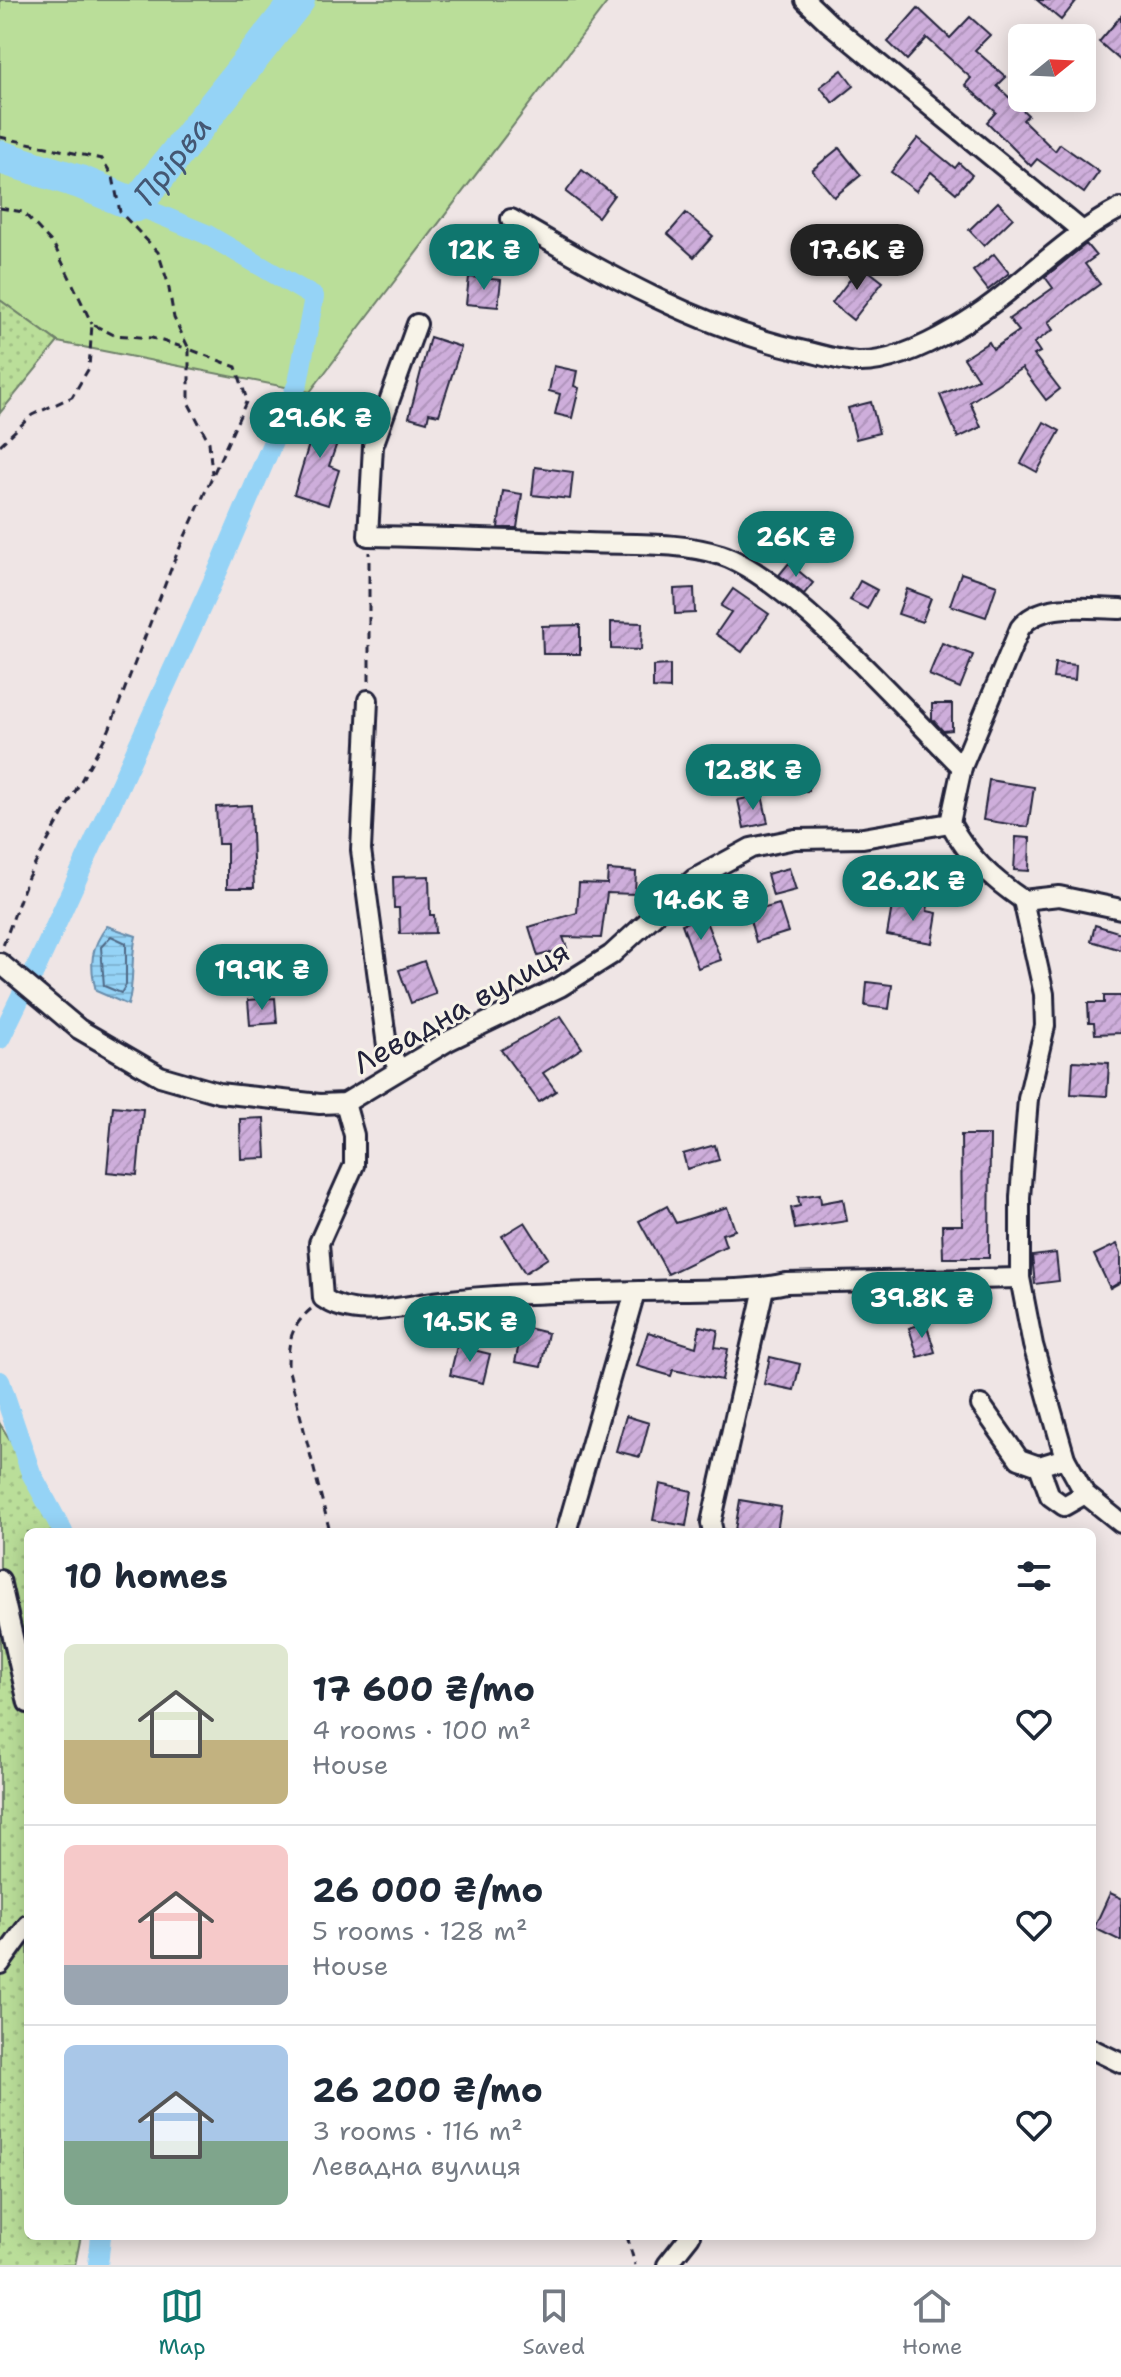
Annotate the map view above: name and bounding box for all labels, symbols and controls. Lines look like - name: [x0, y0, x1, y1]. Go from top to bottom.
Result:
- north arrow: [1008, 24, 1096, 112]
- map controls: [1008, 24, 1096, 112]
- water label: Прірва: [123, 106, 221, 214]
- pin: 12K ₴: [428, 224, 540, 292]
- pin: 17.6K ₴: [783, 224, 931, 292]
- text: 12K ₴: [447, 232, 521, 267]
- text: 17.6K ₴: [808, 232, 906, 267]
- pin: 29.6K ₴: [246, 392, 394, 460]
- text: 29.6K ₴: [268, 400, 372, 435]
- pin: 26K ₴: [740, 511, 852, 579]
- text: 26K ₴: [756, 519, 836, 554]
- pin: 12.8K ₴: [679, 744, 827, 812]
- text: 12.8K ₴: [704, 752, 802, 787]
- pin: 26.2K ₴: [839, 855, 987, 923]
- text: 26.2K ₴: [860, 863, 966, 898]
- pin: 14.6K ₴: [627, 874, 775, 942]
- text: 14.6K ₴: [652, 882, 750, 917]
- street label: Левадна вулиця: [346, 931, 576, 1083]
- pin: 19.9K ₴: [188, 944, 336, 1012]
- text: 19.9K ₴: [214, 952, 310, 987]
- pin: 39.8K ₴: [848, 1272, 996, 1340]
- text: 39.8K ₴: [870, 1280, 974, 1315]
- pin: 14.5K ₴: [396, 1296, 544, 1364]
- text: 14.5K ₴: [422, 1304, 518, 1339]
- text: 10 homes: [64, 1553, 228, 1599]
- icon: filters: [1012, 1554, 1056, 1598]
- text: 17 600 ₴/mo: [312, 1666, 535, 1712]
- icon: home: [128, 1676, 224, 1772]
- icon: heart: [1012, 1702, 1056, 1746]
- text: 4 rooms · 100 m²: [312, 1712, 531, 1747]
- text: House: [312, 1747, 388, 1782]
- text: 26 000 ₴/mo: [312, 1867, 543, 1913]
- icon: home: [128, 1877, 224, 1973]
- icon: heart: [1012, 1903, 1056, 1947]
- text: 5 rooms · 128 m²: [312, 1913, 528, 1948]
- text: House: [312, 1948, 388, 1983]
- text: 26 200 ₴/mo: [312, 2067, 543, 2113]
- icon: home: [128, 2077, 224, 2173]
- icon: heart: [1012, 2103, 1056, 2147]
- text: 3 rooms · 116 m²: [312, 2113, 523, 2148]
- text: Левадна вулиця: [312, 2148, 521, 2183]
- tab: Map: [158, 2284, 206, 2361]
- tab: Saved: [523, 2284, 585, 2361]
- tab: Home: [902, 2284, 963, 2361]

